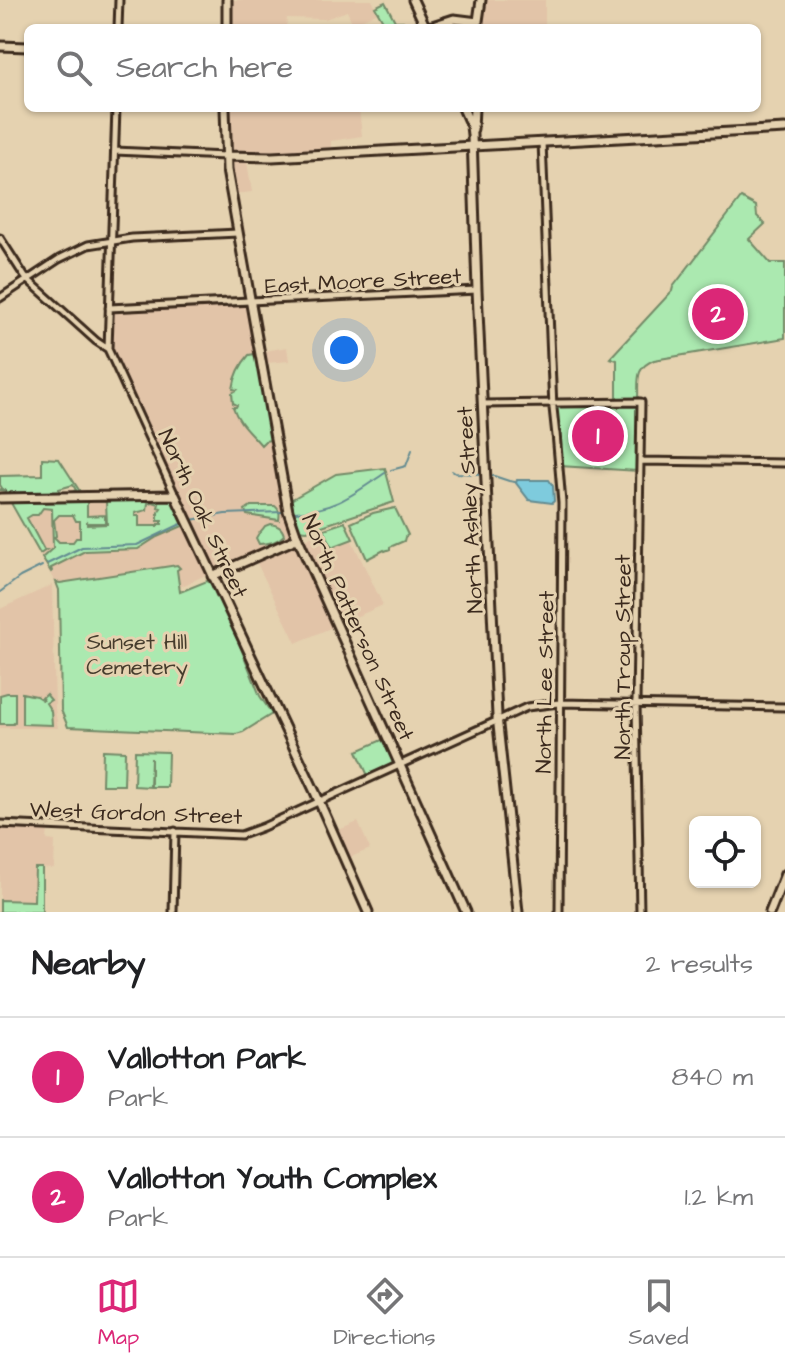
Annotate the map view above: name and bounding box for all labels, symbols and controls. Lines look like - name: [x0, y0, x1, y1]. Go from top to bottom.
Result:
- search box: [24, 24, 761, 112]
- icon: search: [52, 46, 96, 90]
- text: Search here: [116, 47, 293, 89]
- street label: East Moore Street: [264, 261, 462, 302]
- pin: 2: [692, 284, 744, 344]
- your location: [324, 330, 364, 370]
- street label: North Ashley Street: [450, 406, 492, 614]
- pin: 1: [572, 406, 624, 466]
- street label: North Oak Street: [150, 424, 255, 603]
- street label: North Patterson Street: [294, 509, 422, 746]
- street label: North Troup Street: [608, 554, 639, 760]
- street label: North Lee Street: [528, 590, 563, 774]
- park label: Sunset Hill Cemetery: [86, 627, 188, 684]
- street label: West Gordon Street: [29, 794, 243, 833]
- map controls: [689, 816, 761, 888]
- button: locate: [689, 816, 761, 888]
- text: Nearby: [32, 940, 146, 988]
- text: 2 results: [645, 946, 753, 982]
- text: Vallotton Park: [108, 1038, 306, 1080]
- text: 1: [56, 1059, 60, 1095]
- text: 840 m: [671, 1059, 753, 1095]
- text: Park: [108, 1080, 168, 1116]
- text: Vallotton Youth Complex: [108, 1158, 437, 1200]
- text: 2: [51, 1179, 65, 1215]
- text: 1.2 km: [685, 1179, 753, 1215]
- text: Park: [108, 1200, 168, 1236]
- tab: Map: [96, 1274, 140, 1353]
- tab: Directions: [333, 1274, 436, 1353]
- tab: Saved: [629, 1274, 689, 1353]

